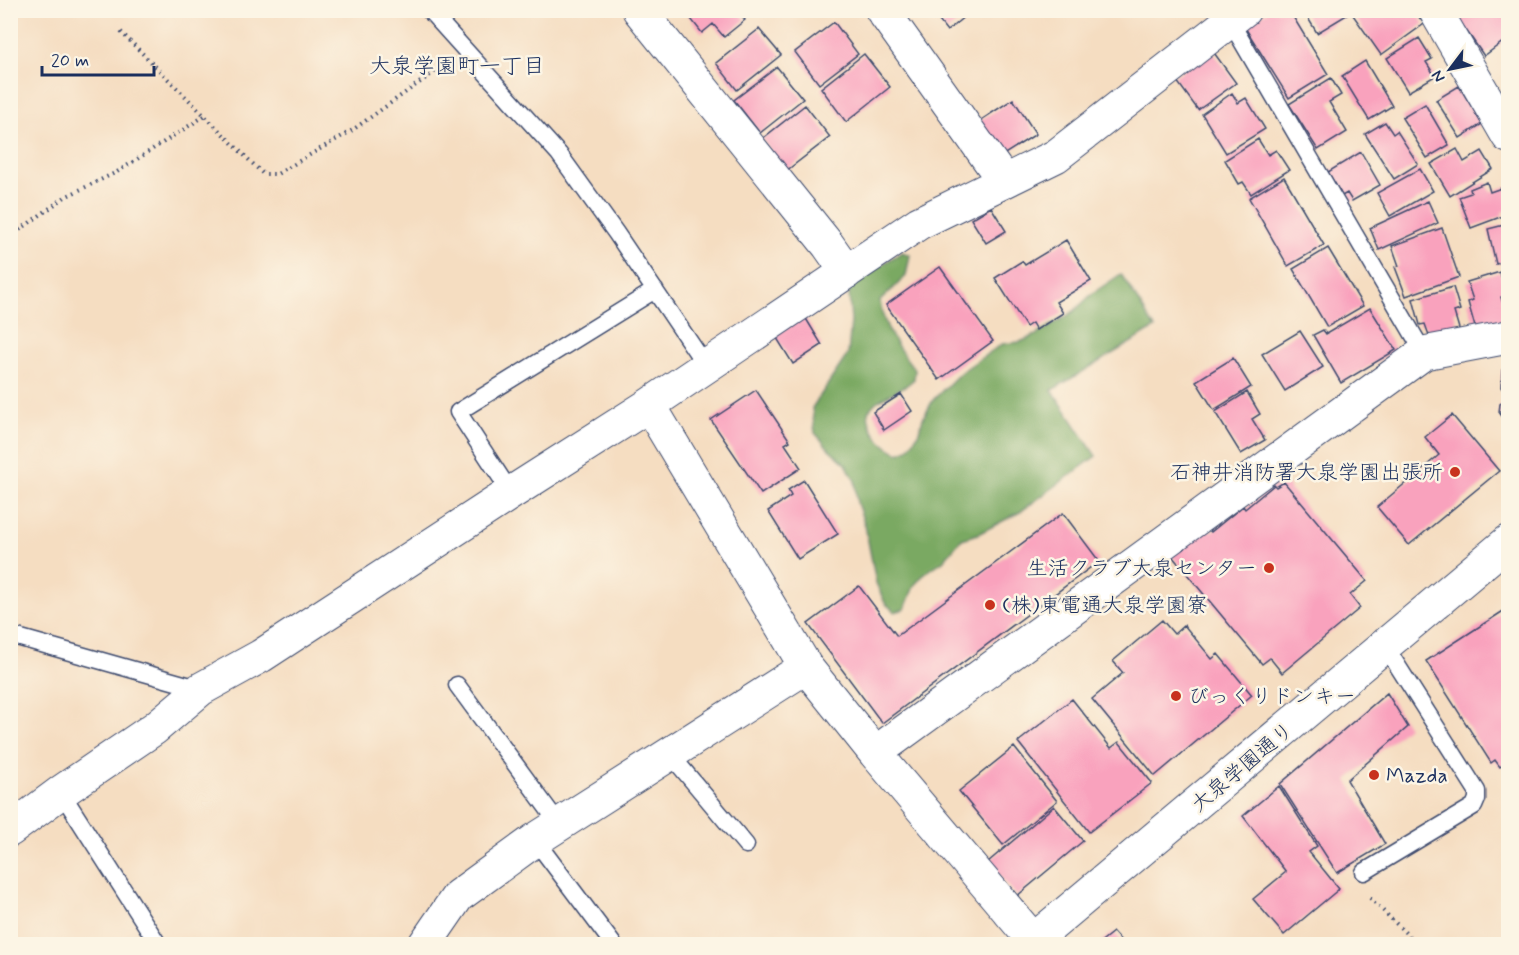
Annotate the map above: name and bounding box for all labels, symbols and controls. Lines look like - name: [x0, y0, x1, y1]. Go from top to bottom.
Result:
- scale bar: [42, 39, 154, 77]
- north arrow: [1420, 39, 1480, 99]
- text: 20 m: [51, 49, 89, 73]
- district label: 大泉学園町一丁目: [369, 53, 545, 81]
- text: N: [1427, 66, 1450, 86]
- place label: 石神井消防署大泉学園出張所: [1170, 459, 1443, 487]
- marker: 石神井消防署大泉学園出張所: [1448, 465, 1462, 479]
- place label: 生活クラブ大泉センター: [1027, 555, 1257, 583]
- marker: 生活クラブ大泉センター: [1262, 561, 1276, 575]
- place label: (株)東電通大泉学園寮: [1002, 592, 1207, 620]
- marker: (株)東電通大泉学園寮: [983, 598, 997, 612]
- place label: びっくりドンキー: [1188, 683, 1356, 711]
- marker: びっくりドンキー: [1169, 689, 1183, 703]
- street label: 大泉学園通り: [1185, 717, 1300, 819]
- place label: Mazda: [1386, 762, 1448, 790]
- marker: Mazda: [1367, 768, 1381, 782]

